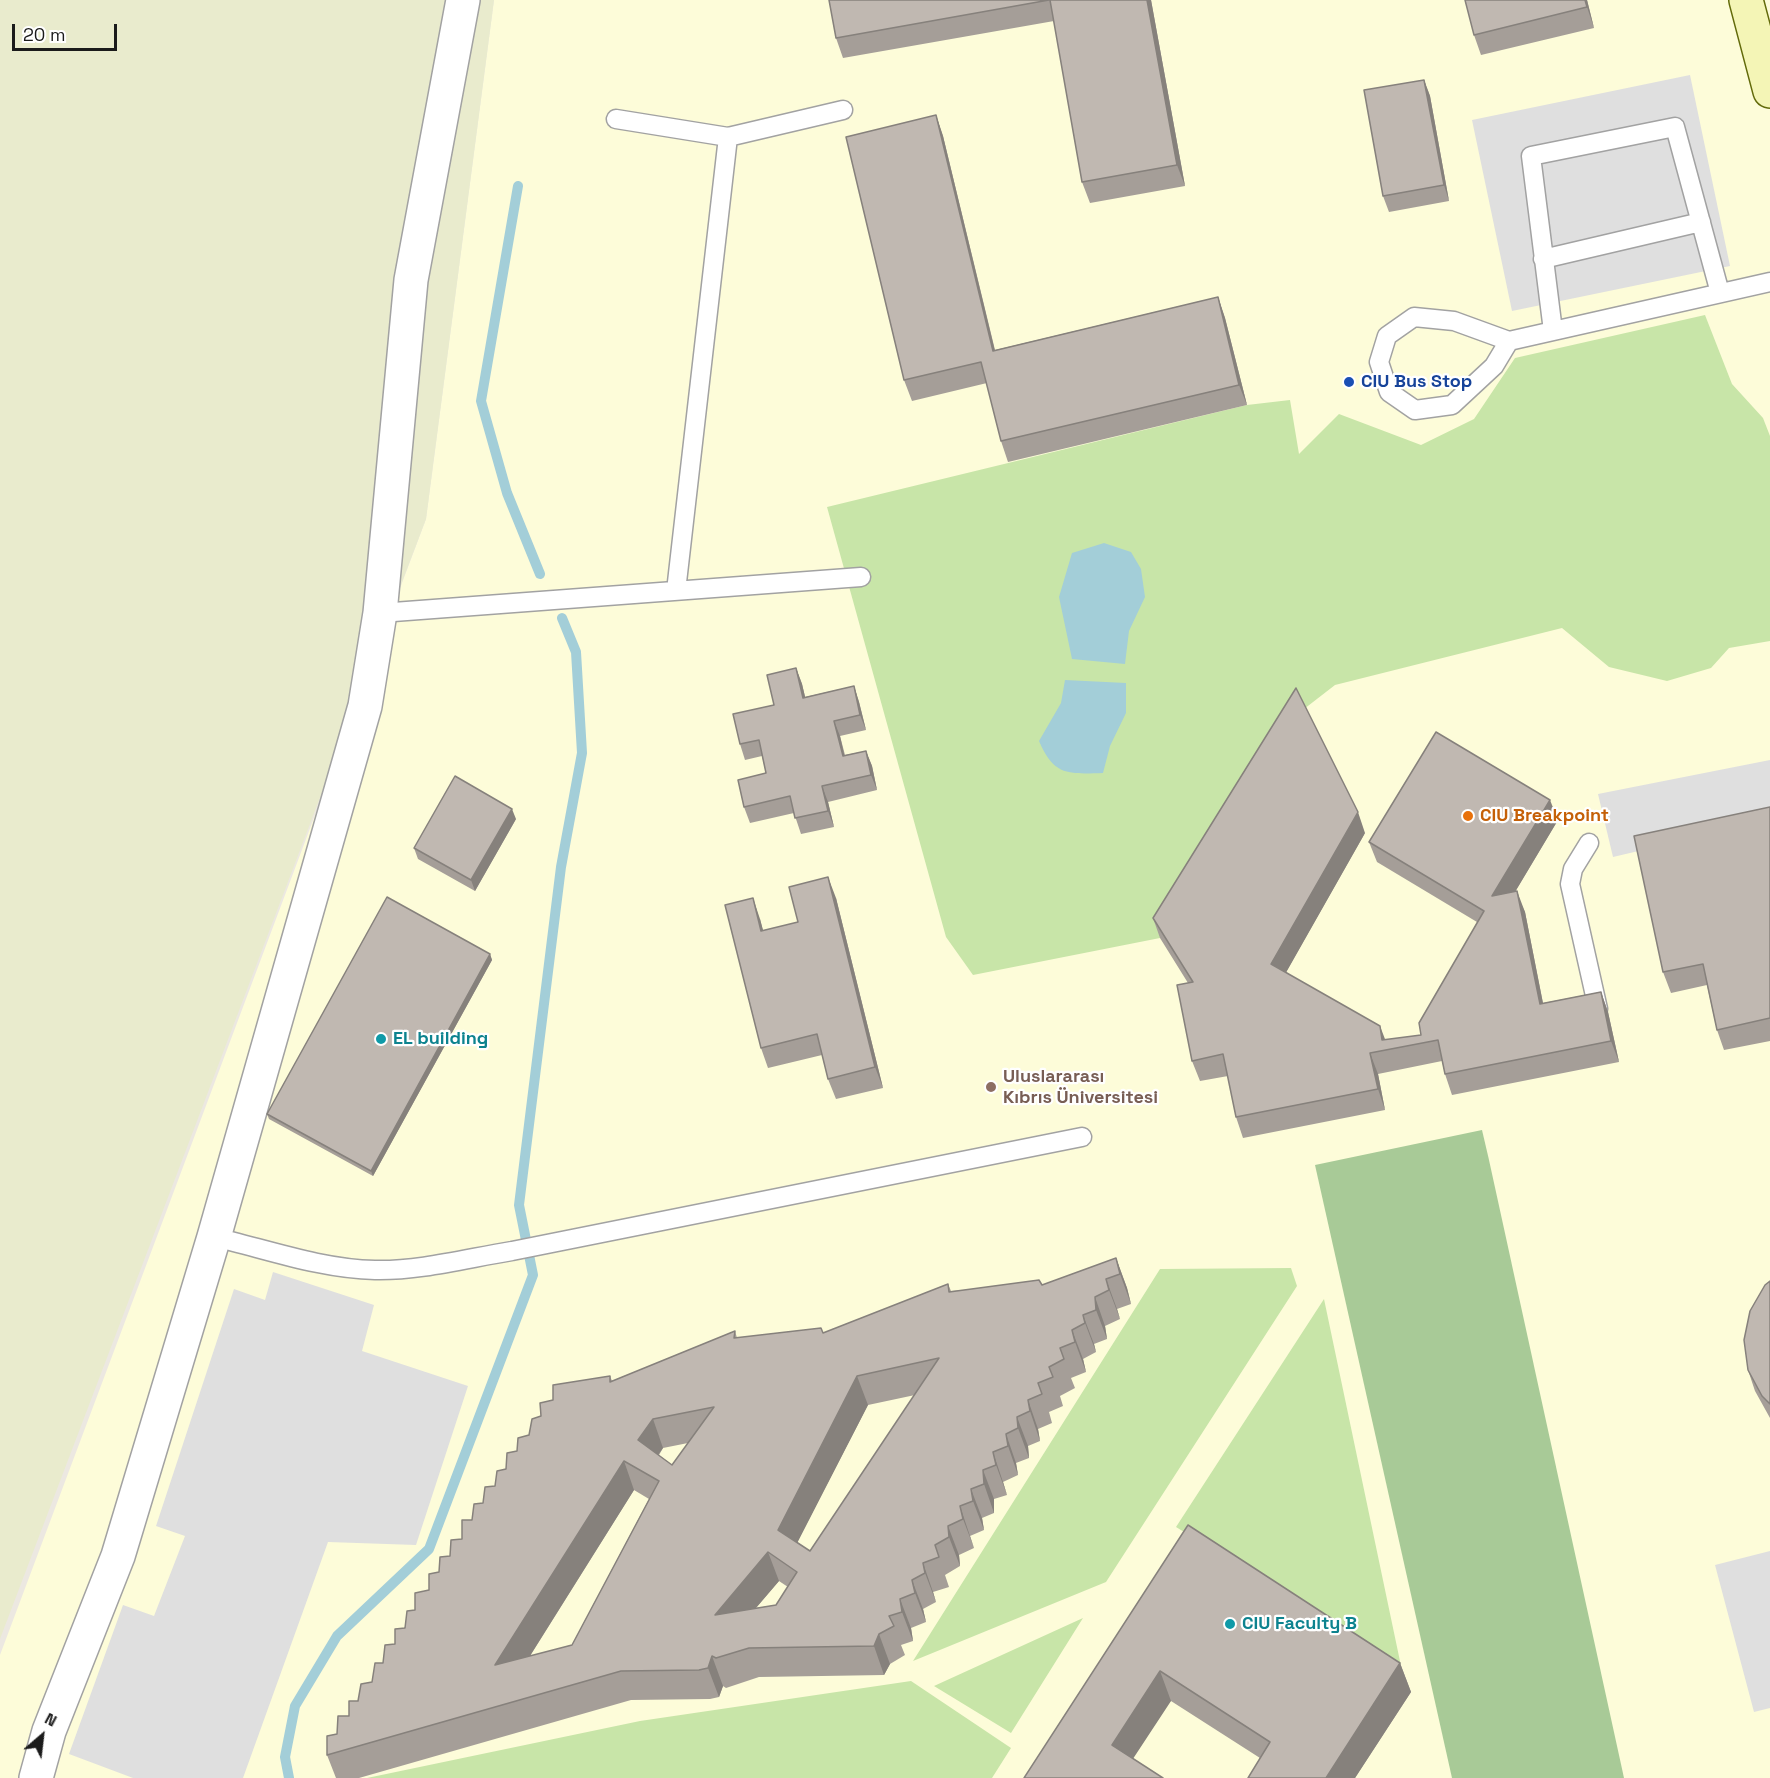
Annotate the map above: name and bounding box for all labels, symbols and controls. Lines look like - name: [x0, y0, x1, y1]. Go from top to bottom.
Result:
- scale bar: [15, 12, 120, 50]
- text: 20 m: [23, 23, 66, 46]
- place label: CIU Bus Stop: [1361, 371, 1472, 393]
- marker: CIU Bus Stop: [1342, 375, 1356, 389]
- place label: CIU Breakpoint: [1480, 805, 1609, 827]
- marker: CIU Breakpoint: [1461, 809, 1475, 823]
- place label: EL building: [393, 1028, 488, 1050]
- marker: EL building: [374, 1032, 388, 1046]
- place label: Uluslararası Kıbrıs Üniversitesi: [1003, 1066, 1158, 1108]
- marker: Uluslararası Kıbrıs Üniversitesi: [984, 1080, 998, 1094]
- place label: CIU Faculty B: [1242, 1613, 1357, 1635]
- marker: CIU Faculty B: [1223, 1617, 1237, 1631]
- north arrow: [12, 1706, 72, 1766]
- text: N: [41, 1708, 60, 1731]

